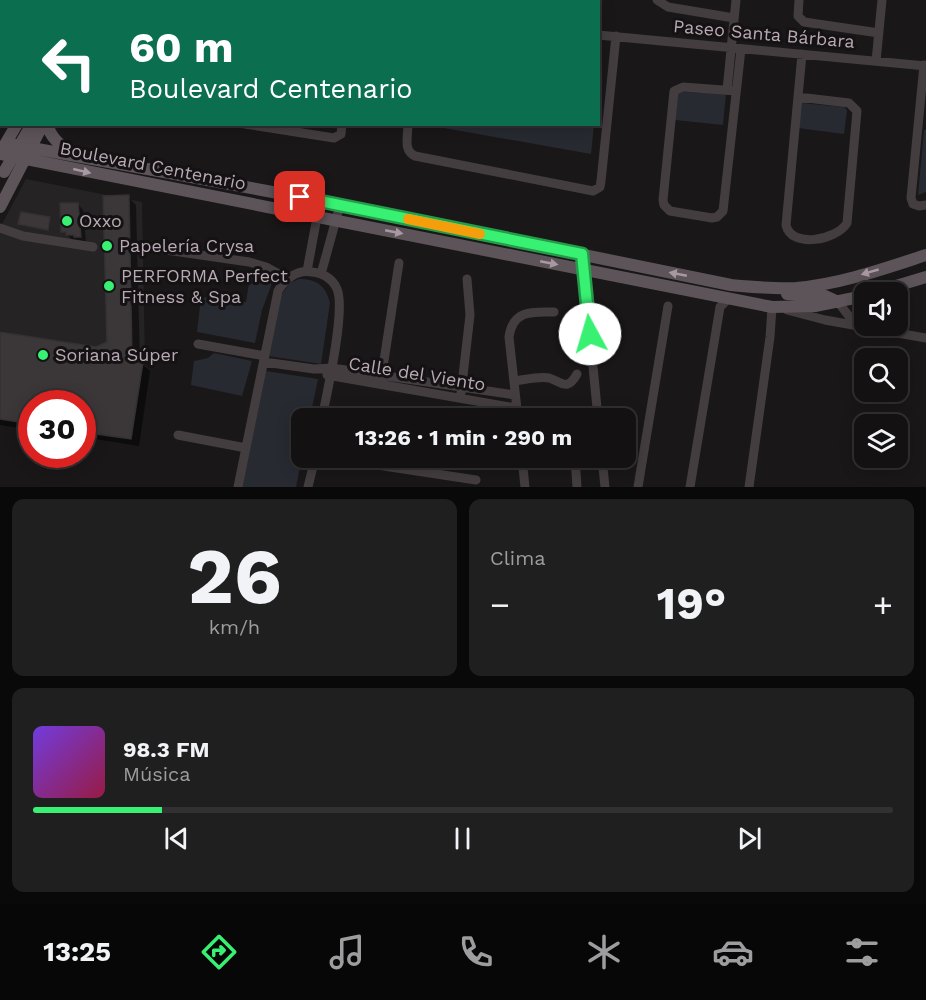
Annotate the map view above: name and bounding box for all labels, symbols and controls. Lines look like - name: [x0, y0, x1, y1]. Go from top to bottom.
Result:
- street label: Paseo Santa Bárbara: [672, 15, 856, 52]
- text: 60 m: [129, 23, 233, 72]
- icon: left: [30, 24, 108, 102]
- text: Boulevard Centenario: [129, 73, 413, 105]
- street label: Boulevard Centenario: [58, 137, 248, 194]
- one-way arrow: [73, 167, 92, 176]
- pin: [274, 171, 325, 222]
- icon: arrive: [283, 180, 316, 213]
- place label: Oxxo: [79, 210, 122, 231]
- marker: Oxxo: [60, 214, 74, 228]
- one-way arrow: [385, 228, 404, 237]
- place label: Papelería Crysa: [119, 235, 254, 256]
- marker: Papelería Crysa: [100, 239, 114, 253]
- one-way arrow: [540, 259, 559, 268]
- place label: PERFORMA Perfect Fitness & Spa: [121, 265, 288, 307]
- one-way arrow: [861, 268, 879, 278]
- one-way arrow: [668, 269, 687, 278]
- marker: PERFORMA Perfect Fitness & Spa: [102, 279, 116, 293]
- map controls: [854, 282, 908, 468]
- button: sound: [854, 282, 908, 336]
- position arrow: [558, 302, 622, 366]
- place label: Soriana Súper: [55, 344, 178, 365]
- marker: Soriana Súper: [36, 348, 50, 362]
- button: search: [854, 348, 908, 402]
- street label: Calle del Viento: [347, 352, 487, 395]
- speed limit sign: 30: [18, 390, 96, 468]
- button: layers: [854, 414, 908, 468]
- text: 13:26 · 1 min · 290 m: [355, 425, 572, 450]
- text: 26: [187, 530, 282, 622]
- text: Clima: [490, 546, 546, 570]
- text: 19°: [657, 577, 726, 630]
- text: −: [490, 585, 510, 624]
- text: +: [873, 585, 893, 624]
- text: km/h: [209, 615, 260, 639]
- text: 98.3 FM: [123, 737, 210, 762]
- text: Música: [123, 762, 191, 786]
- icon: previous: [160, 822, 193, 855]
- icon: pause: [446, 822, 479, 855]
- icon: next: [733, 822, 766, 855]
- icon: directions: [198, 931, 240, 973]
- icon: music: [326, 931, 368, 973]
- icon: phone: [455, 931, 497, 973]
- icon: climate: [583, 931, 625, 973]
- icon: car: [712, 931, 754, 973]
- icon: filters: [841, 931, 883, 973]
- text: 13:25: [43, 936, 111, 968]

